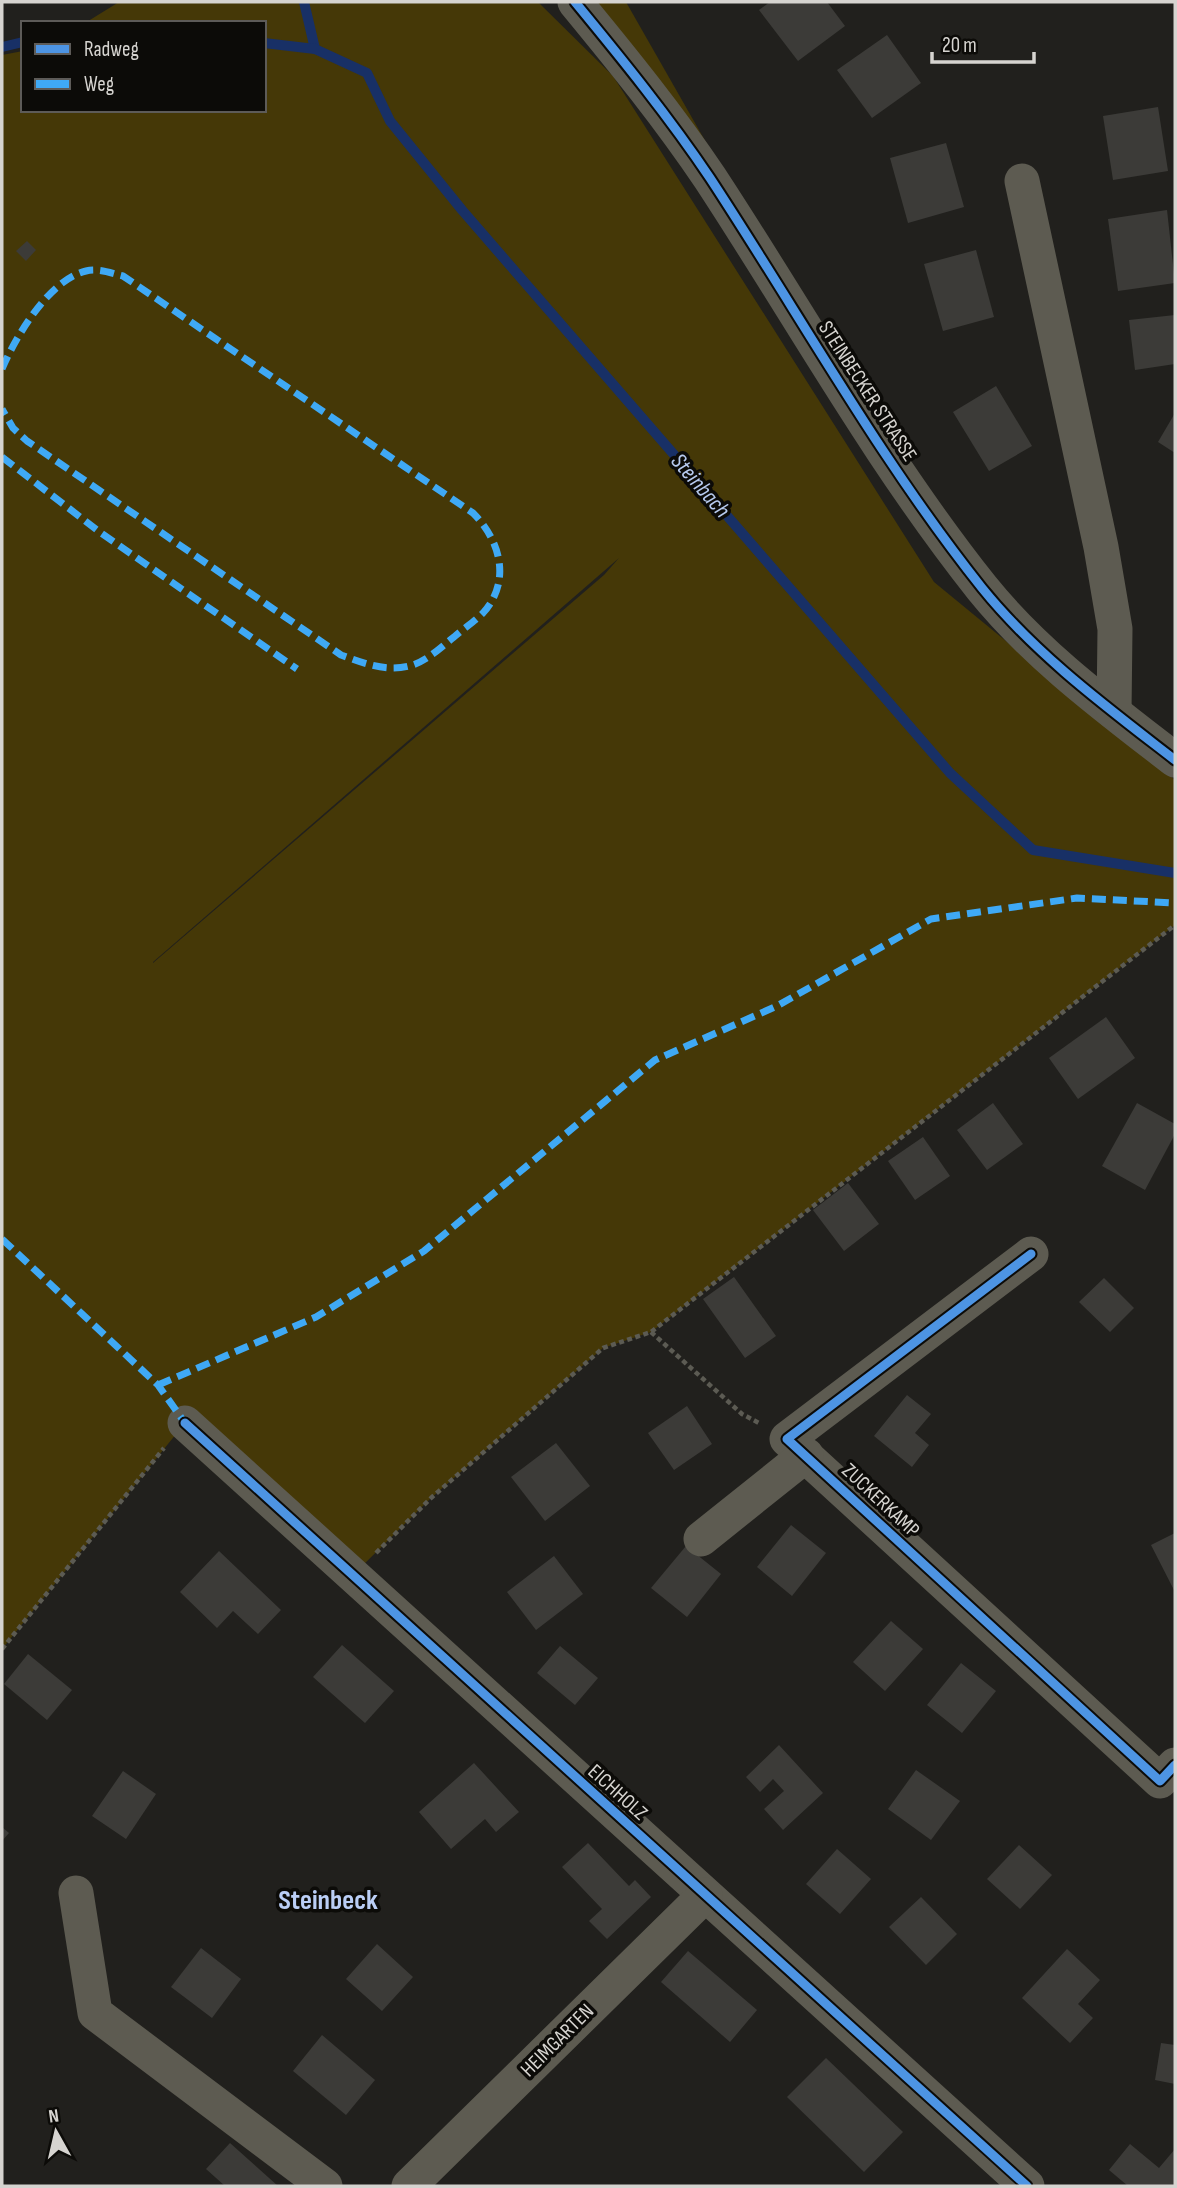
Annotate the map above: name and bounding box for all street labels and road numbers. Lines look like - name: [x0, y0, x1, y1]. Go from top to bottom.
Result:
- street label: STEINBECKER STRASSE: [813, 316, 922, 466]
- street label: ZUCKERKAMP: [837, 1458, 925, 1543]
- street label: EICHHOLZ: [583, 1759, 653, 1826]
- street label: HEIMGARTEN: [516, 1999, 599, 2082]

